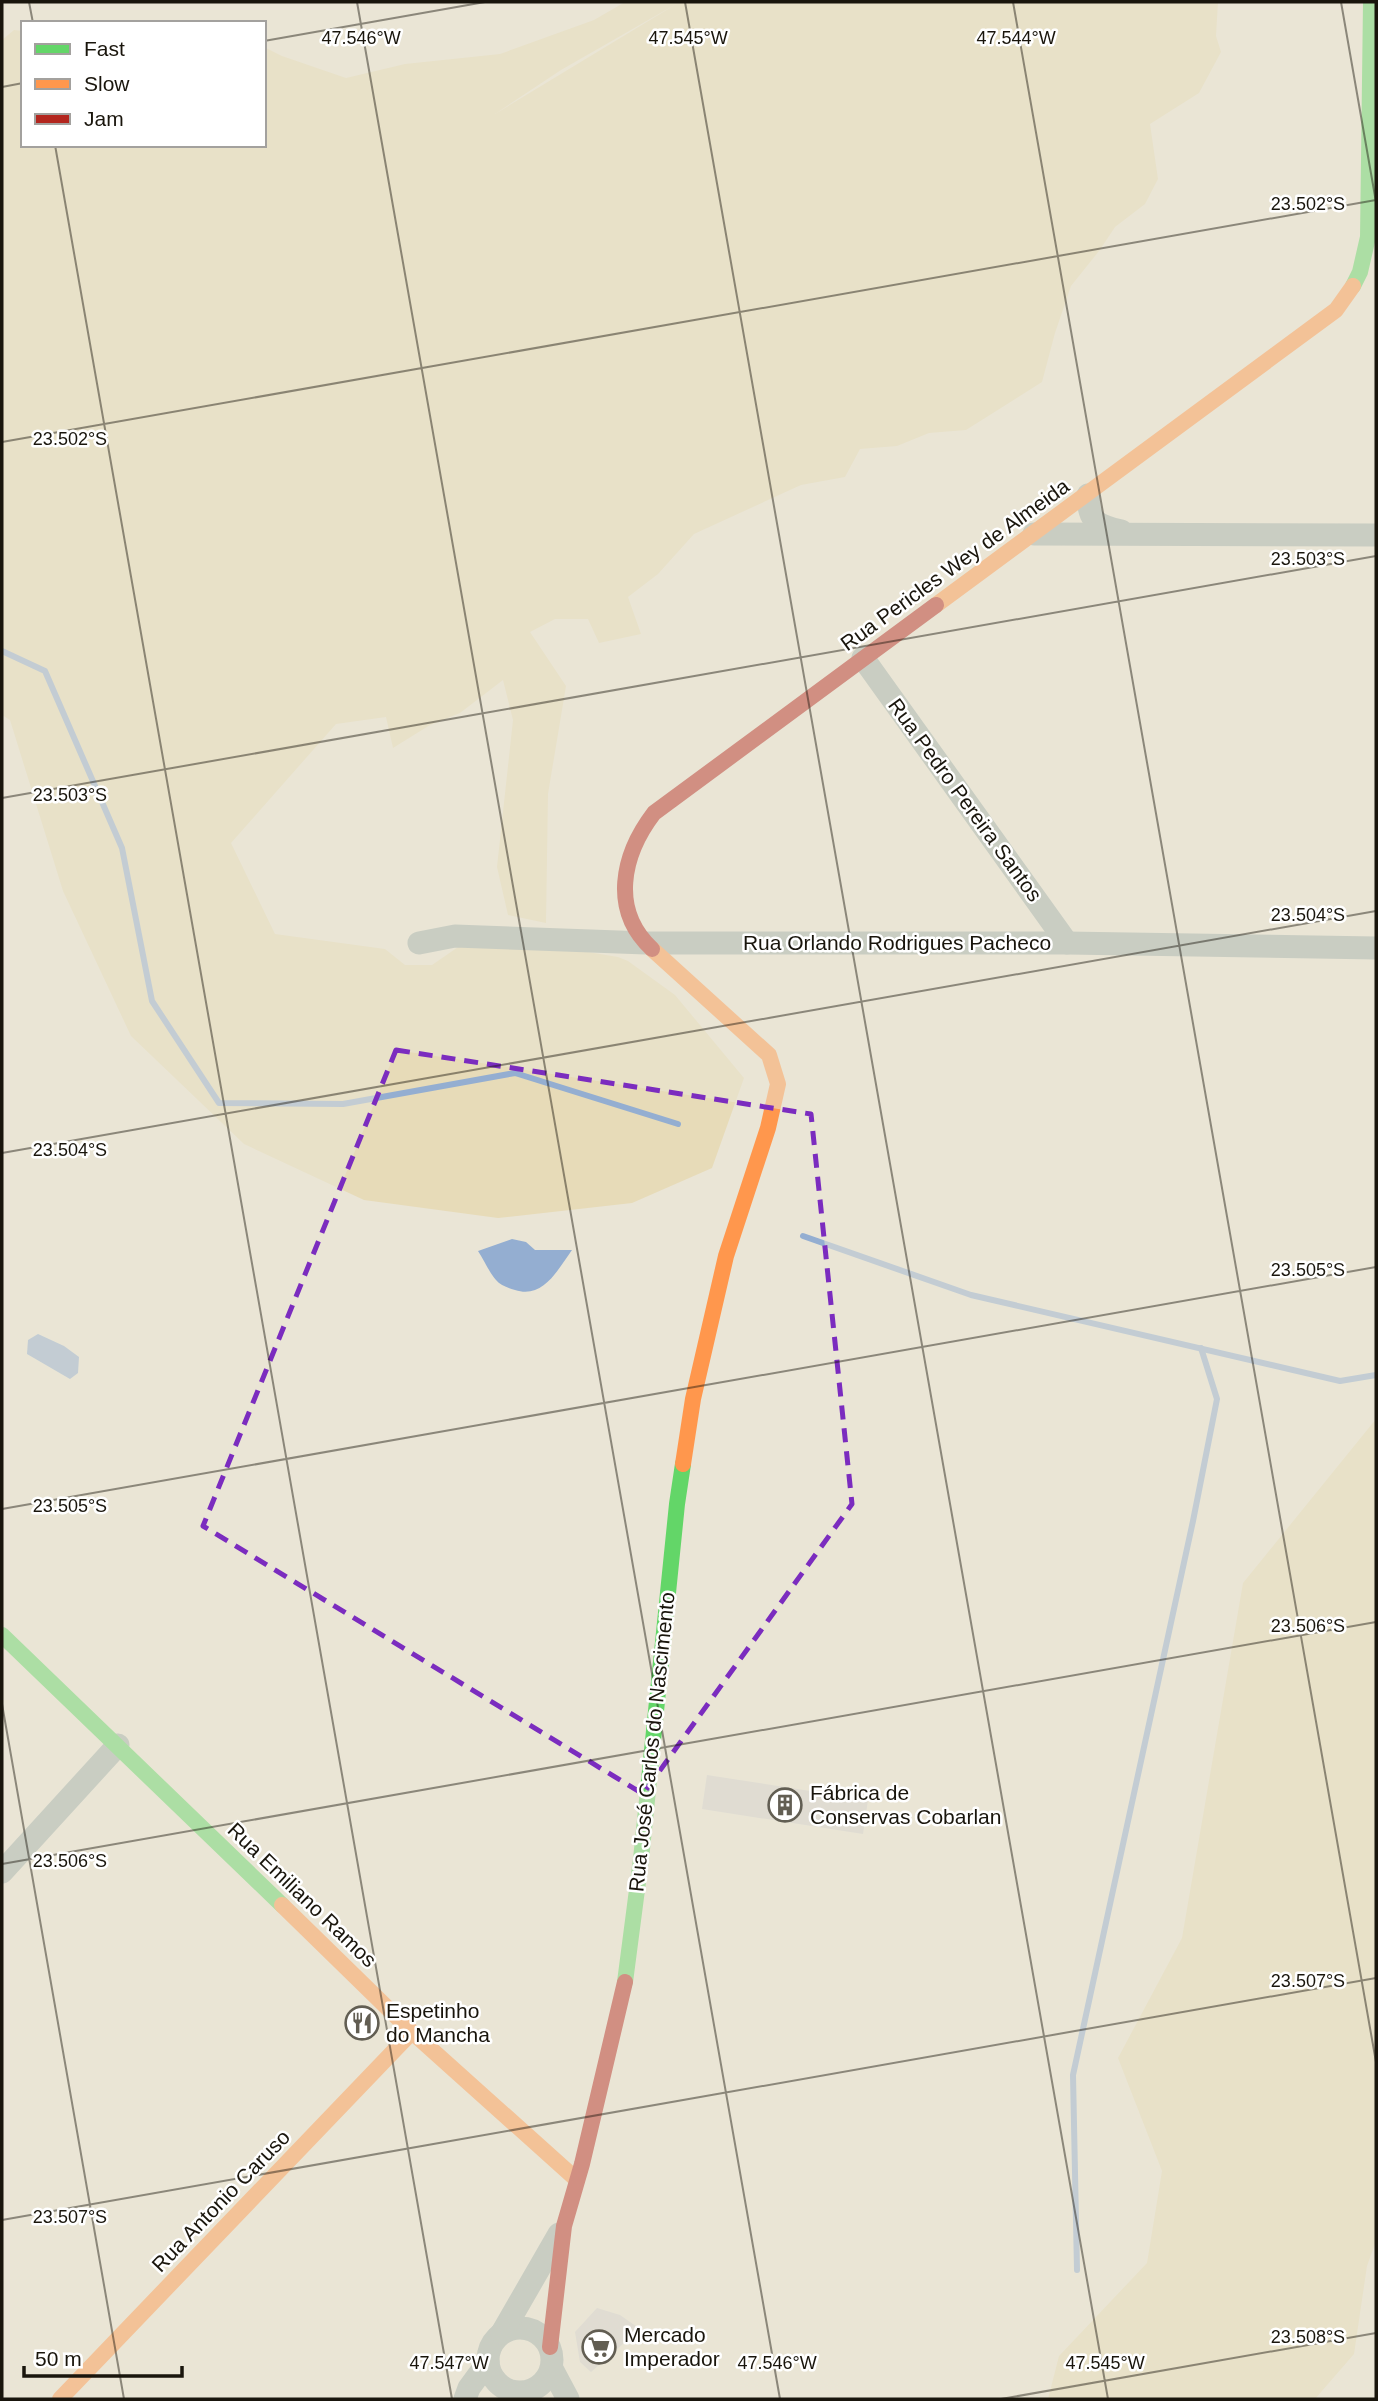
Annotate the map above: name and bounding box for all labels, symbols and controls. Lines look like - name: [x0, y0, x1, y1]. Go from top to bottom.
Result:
- legend: [21, 21, 266, 147]
- text: 47.546°W: [321, 28, 401, 48]
- text: 47.545°W: [648, 28, 728, 48]
- text: 47.544°W: [976, 28, 1056, 48]
- text: Fast: [84, 37, 125, 60]
- text: Slow: [84, 72, 130, 95]
- text: Jam: [84, 107, 124, 130]
- text: 23.502°S: [1271, 194, 1345, 214]
- text: 23.502°S: [33, 429, 107, 449]
- street label: Rua Pericles Wey de Almeida: [836, 474, 1073, 655]
- text: 23.503°S: [1271, 549, 1345, 569]
- street label: Rua Pedro Pereira Santos: [884, 694, 1047, 906]
- text: 23.503°S: [33, 785, 107, 805]
- text: 23.504°S: [1271, 905, 1345, 925]
- street label: Rua Orlando Rodrigues Pacheco: [743, 931, 1051, 954]
- text: 23.504°S: [33, 1140, 107, 1160]
- text: 23.505°S: [1271, 1260, 1345, 1280]
- text: 23.505°S: [33, 1496, 107, 1516]
- street label: Rua José Carlos do Nascimento: [624, 1591, 679, 1893]
- text: 23.506°S: [1271, 1616, 1345, 1636]
- place label: Fábrica de Conservas Cobarlan: [810, 1781, 1001, 1828]
- building icon: Fábrica de Conservas Cobarlan: [766, 1786, 804, 1824]
- street label: Rua Emiliano Ramos: [223, 1818, 381, 1971]
- text: 23.506°S: [33, 1851, 107, 1871]
- text: 23.507°S: [1271, 1971, 1345, 1991]
- place label: Espetinho do Mancha: [386, 1999, 490, 2046]
- restaurant icon: Espetinho do Mancha: [343, 2004, 381, 2042]
- street label: Rua Antonio Caruso: [147, 2125, 294, 2276]
- text: 23.507°S: [33, 2207, 107, 2227]
- place label: Mercado Imperador: [624, 2323, 720, 2370]
- text: 23.508°S: [1271, 2327, 1345, 2347]
- supermarket icon: Mercado Imperador: [580, 2328, 618, 2366]
- scale bar: [24, 2334, 182, 2378]
- text: 50 m: [35, 2347, 82, 2370]
- text: 47.547°W: [409, 2353, 489, 2373]
- text: 47.546°W: [737, 2353, 817, 2373]
- text: 47.545°W: [1065, 2353, 1145, 2373]

